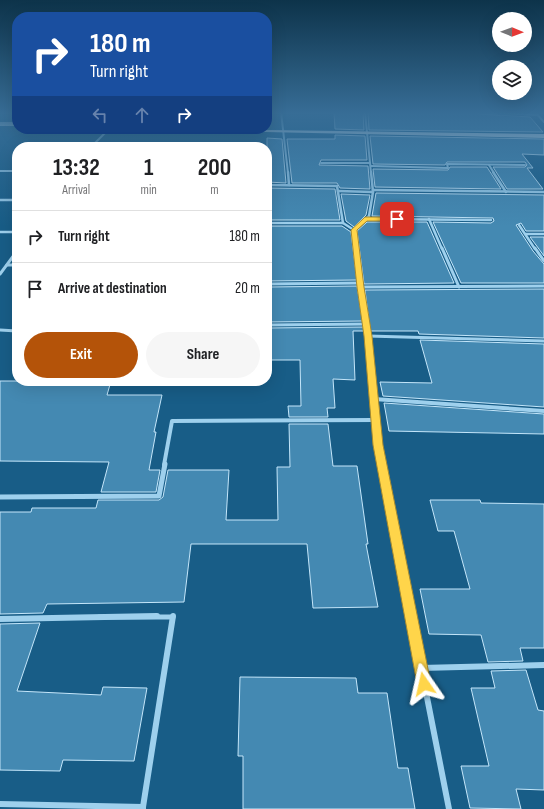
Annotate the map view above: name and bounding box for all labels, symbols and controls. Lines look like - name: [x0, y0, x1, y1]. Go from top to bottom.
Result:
- north arrow: [492, 12, 532, 52]
- map controls: [492, 12, 532, 100]
- text: 180 m: [90, 27, 150, 60]
- icon: right: [24, 28, 76, 80]
- button: layers: [492, 60, 532, 100]
- text: Turn right: [90, 61, 148, 82]
- icon: left: [89, 104, 111, 126]
- icon: ahead: [131, 104, 153, 126]
- icon: right: [173, 104, 195, 126]
- text: 13:32: [53, 153, 100, 182]
- text: 1: [144, 153, 153, 182]
- text: 200: [198, 153, 231, 182]
- text: Arrival: [62, 182, 90, 198]
- text: min: [141, 182, 157, 198]
- text: m: [210, 182, 219, 198]
- pin: [380, 202, 414, 236]
- icon: arrive: [386, 208, 408, 230]
- icon: right: [24, 226, 46, 248]
- text: Turn right: [58, 227, 110, 246]
- text: 180 m: [229, 227, 260, 246]
- icon: arrive: [24, 278, 46, 300]
- text: Arrive at destination: [58, 279, 167, 298]
- text: 20 m: [235, 279, 260, 298]
- button: Exit: [24, 332, 138, 378]
- button: Share: [146, 332, 260, 378]
- position arrow: [403, 663, 445, 705]

